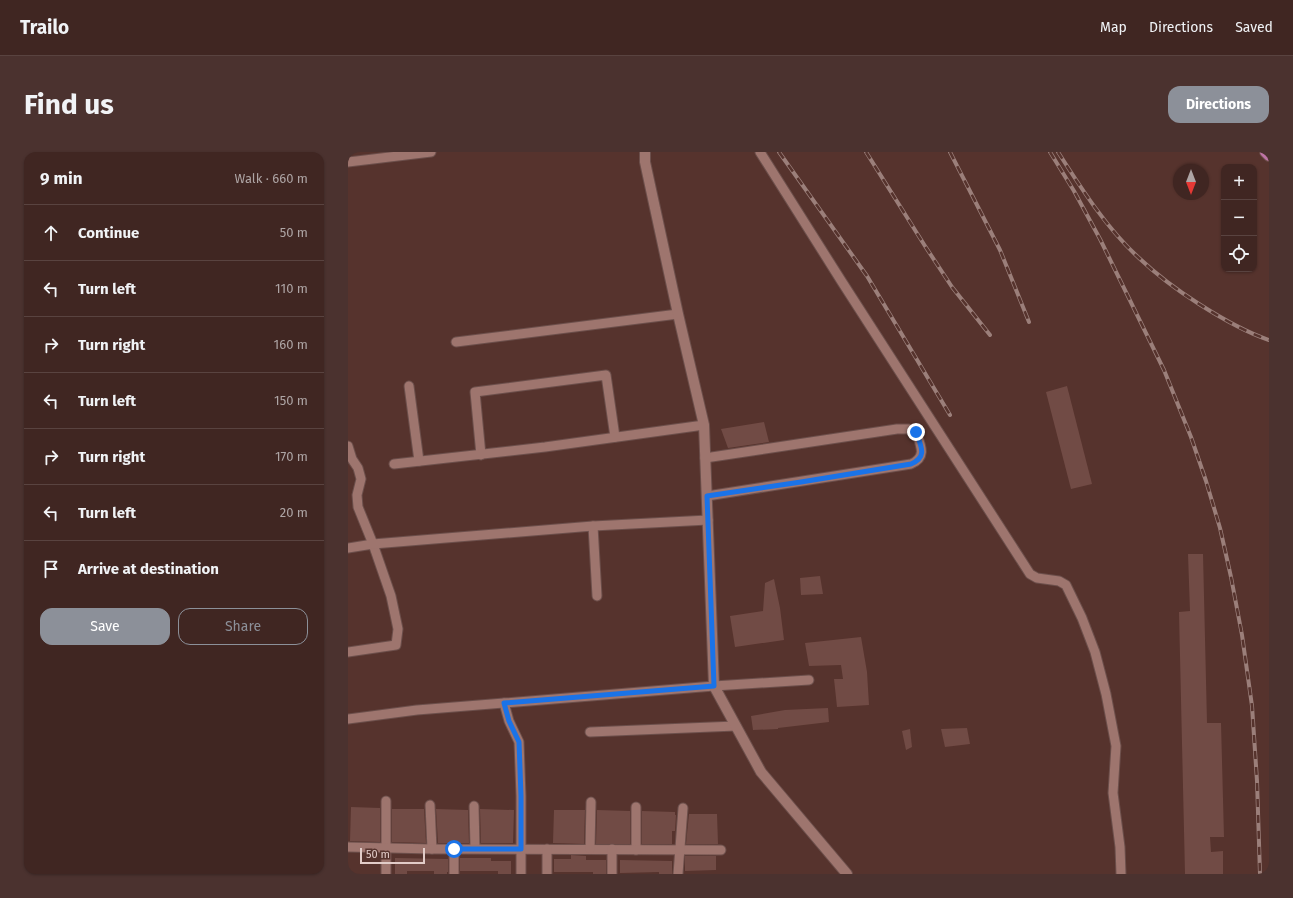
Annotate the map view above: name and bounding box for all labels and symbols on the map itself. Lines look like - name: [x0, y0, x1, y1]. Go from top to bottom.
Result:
- north arrow: [1173, 164, 1209, 200]
- route end: [907, 423, 925, 441]
- route start: [445, 840, 463, 858]
- scale bar: [360, 846, 425, 865]

